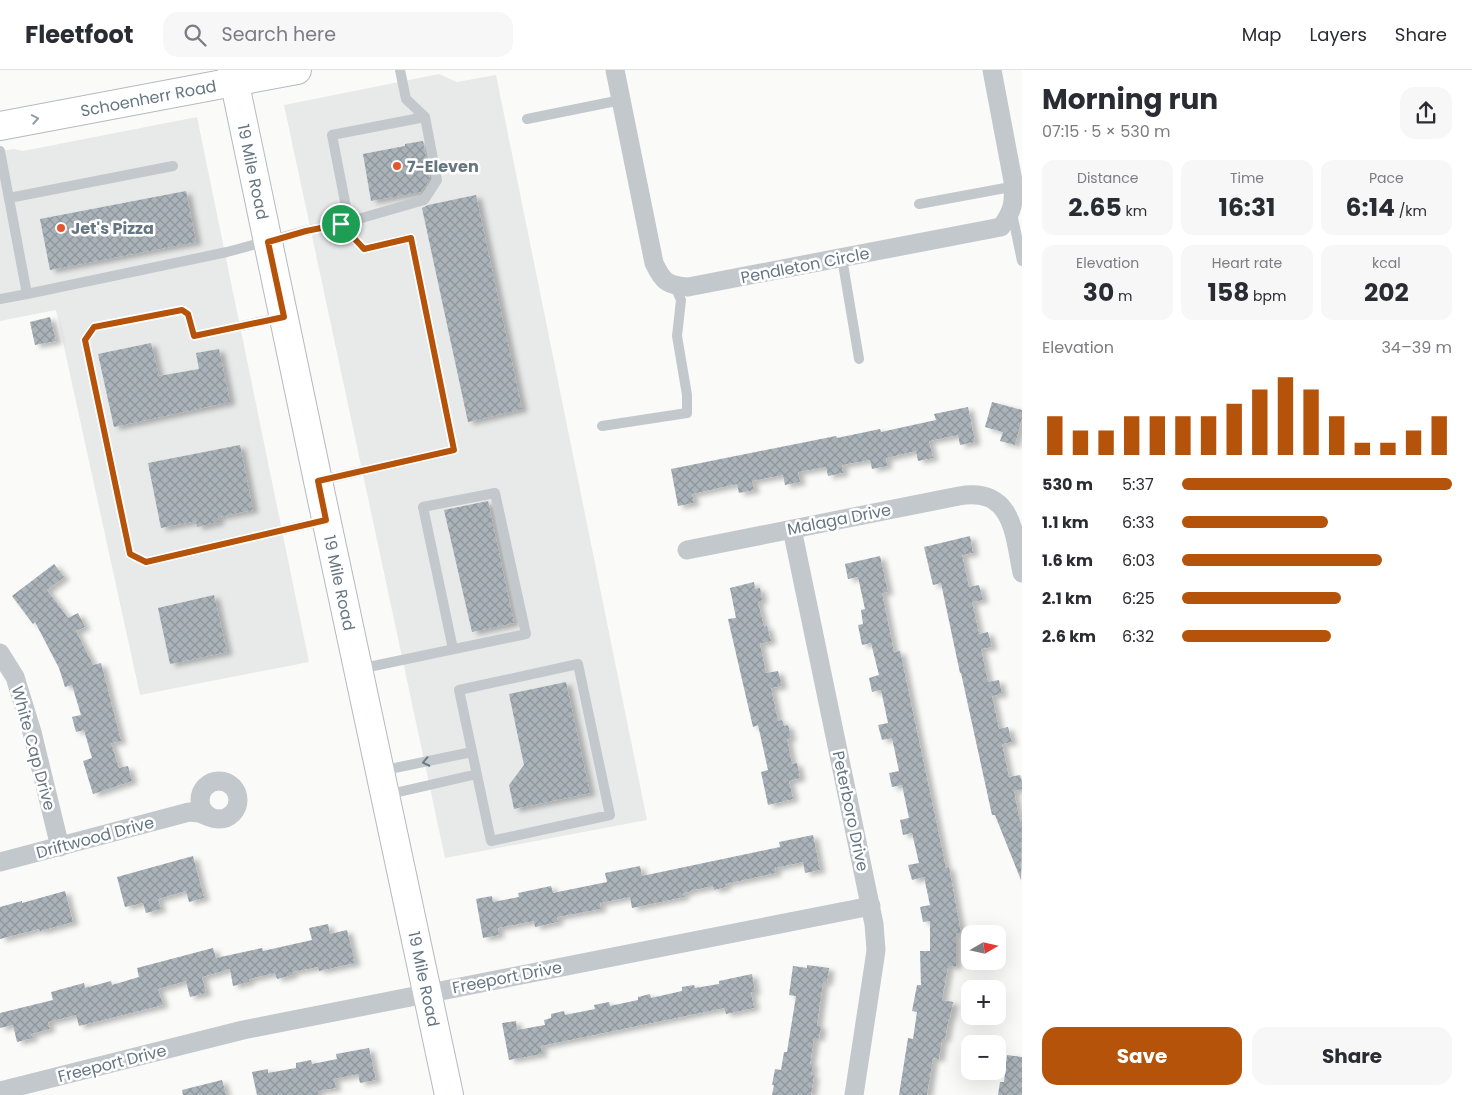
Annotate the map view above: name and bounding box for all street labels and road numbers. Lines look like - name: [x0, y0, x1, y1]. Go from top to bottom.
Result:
- street label: Schoenherr Road: [79, 74, 218, 123]
- street label: 19 Mile Road: [232, 122, 274, 222]
- street label: Pendleton Circle: [739, 242, 871, 289]
- street label: Malaga Drive: [785, 498, 893, 541]
- street label: 19 Mile Road: [318, 533, 361, 633]
- street label: White Cap Drive: [6, 683, 61, 813]
- street label: Peterboro Drive: [827, 749, 875, 874]
- street label: Driftwood Drive: [34, 811, 157, 864]
- street label: 19 Mile Road: [402, 929, 445, 1029]
- street label: Freeport Drive: [450, 956, 564, 999]
- street label: Freeport Drive: [55, 1039, 169, 1088]

